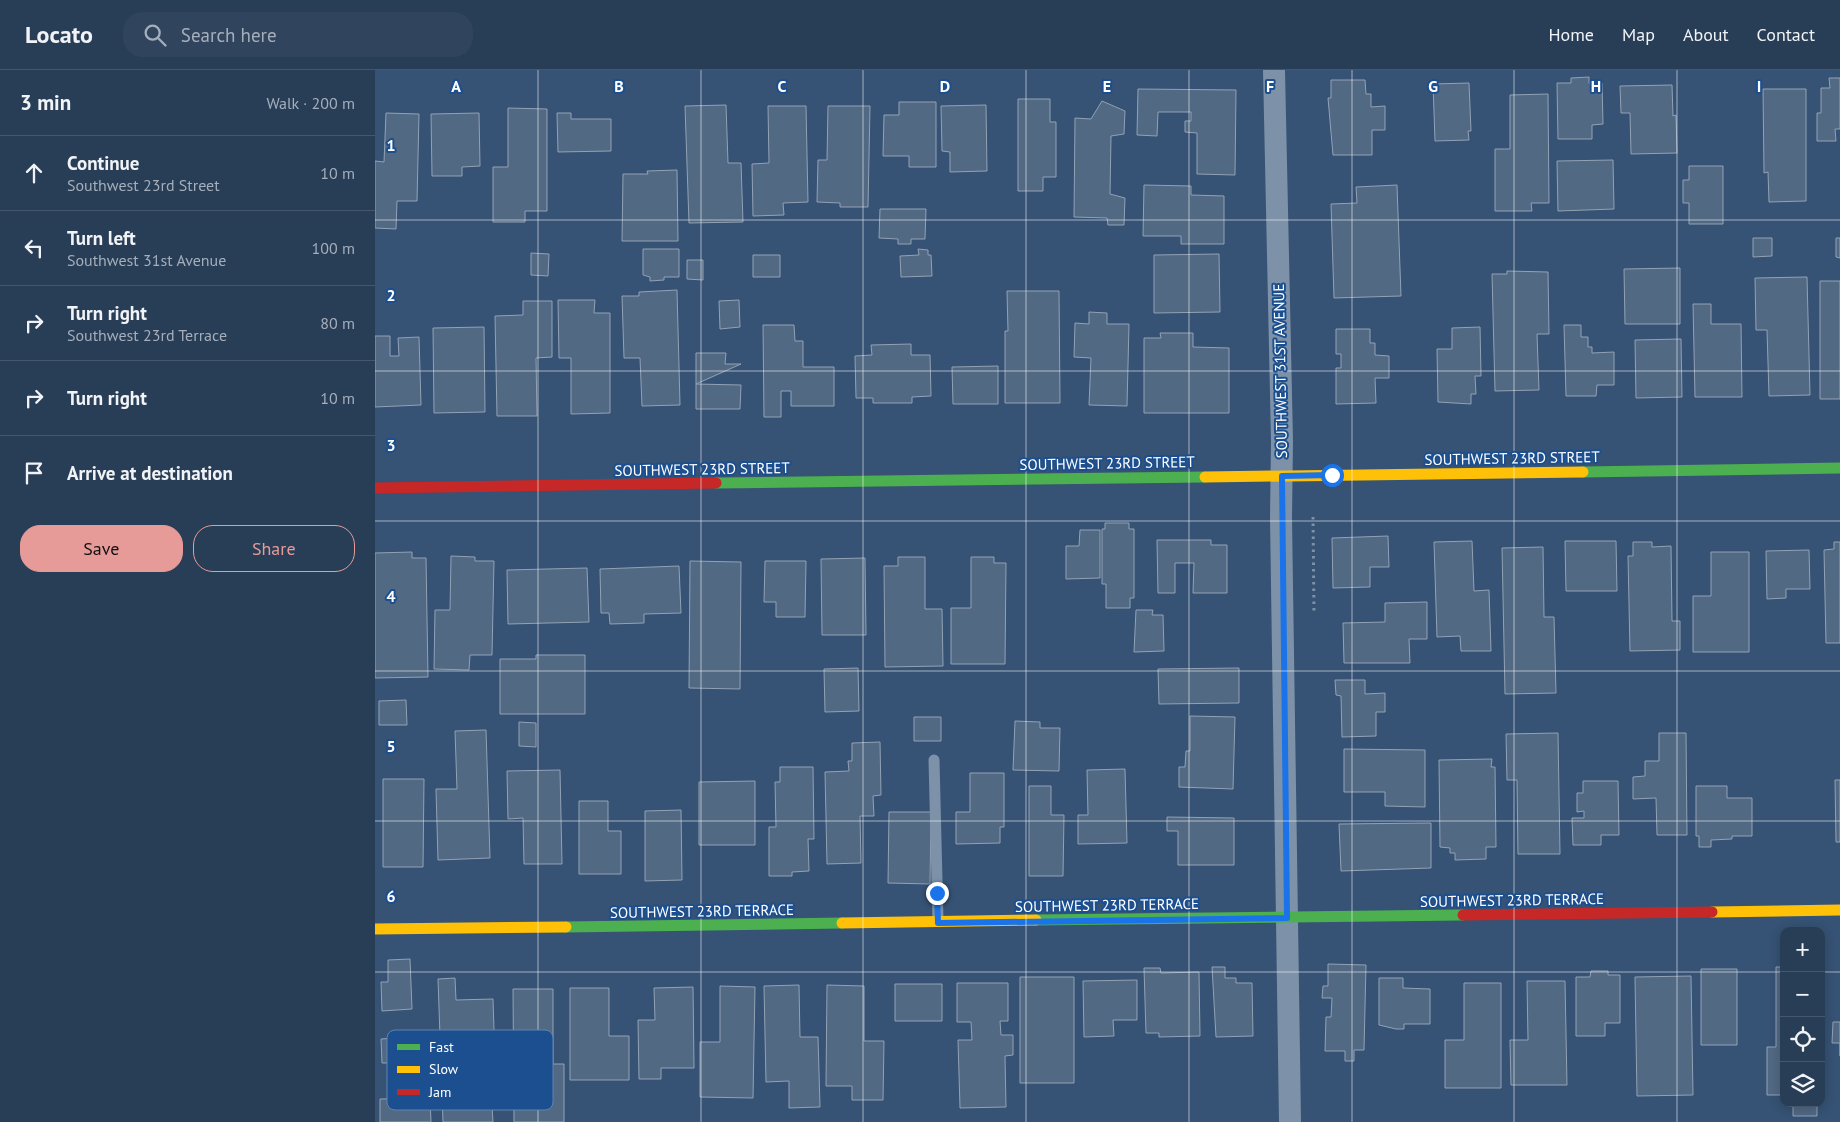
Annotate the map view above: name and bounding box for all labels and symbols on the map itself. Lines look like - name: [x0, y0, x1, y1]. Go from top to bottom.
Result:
- text: A: [451, 76, 461, 96]
- text: B: [614, 76, 624, 96]
- text: C: [778, 76, 787, 96]
- text: D: [940, 76, 950, 96]
- text: E: [1103, 76, 1111, 96]
- text: F: [1266, 76, 1274, 96]
- text: G: [1428, 76, 1438, 96]
- text: H: [1591, 76, 1601, 96]
- text: I: [1757, 76, 1761, 96]
- text: 1: [386, 135, 396, 155]
- street label: SOUTHWEST 31ST AVENUE: [1269, 283, 1291, 459]
- text: 2: [386, 285, 396, 305]
- text: 3: [386, 435, 396, 455]
- street label: SOUTHWEST 23RD STREET: [1424, 447, 1600, 469]
- street label: SOUTHWEST 23RD STREET: [1019, 452, 1195, 474]
- street label: SOUTHWEST 23RD STREET: [614, 458, 790, 480]
- route start: [1321, 464, 1344, 487]
- text: 4: [386, 586, 396, 606]
- text: 5: [386, 736, 396, 756]
- route end: [926, 882, 949, 905]
- text: 6: [386, 886, 396, 906]
- street label: SOUTHWEST 23RD TERRACE: [1420, 889, 1604, 911]
- street label: SOUTHWEST 23RD TERRACE: [1015, 894, 1199, 916]
- street label: SOUTHWEST 23RD TERRACE: [610, 900, 794, 922]
- legend: [387, 1030, 553, 1110]
- text: Fast: [429, 1038, 454, 1056]
- text: Slow: [429, 1060, 459, 1078]
- text: Jam: [428, 1083, 451, 1101]

